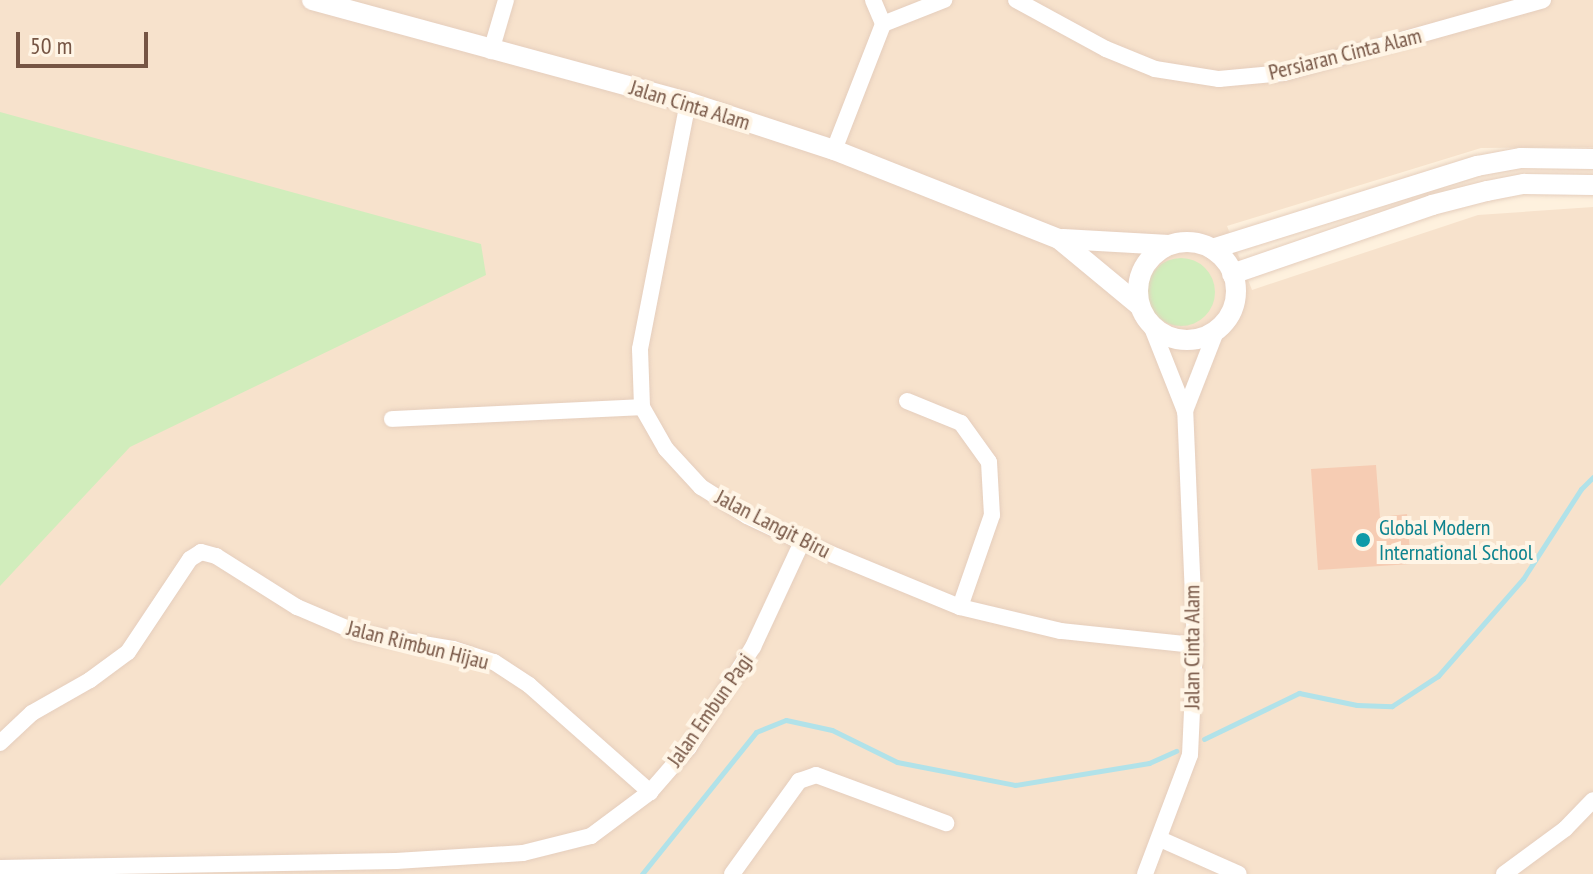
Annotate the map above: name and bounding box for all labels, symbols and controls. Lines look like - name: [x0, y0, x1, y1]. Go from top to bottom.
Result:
- scale bar: [20, 16, 152, 66]
- street label: Persiaran Cinta Alam: [1266, 22, 1424, 86]
- text: 50 m: [30, 30, 72, 61]
- street label: Jalan Cinta Alam: [626, 74, 754, 136]
- street label: Jalan Langit Biru: [711, 484, 835, 564]
- place label: Global Modern International School: [1379, 514, 1533, 566]
- marker: Global Modern International School: [1354, 531, 1372, 549]
- street label: Jalan Cinta Alam: [1179, 584, 1205, 710]
- street label: Jalan Rimbun Hijau: [344, 615, 492, 675]
- street label: Jalan Embun Pagi: [661, 648, 759, 772]

